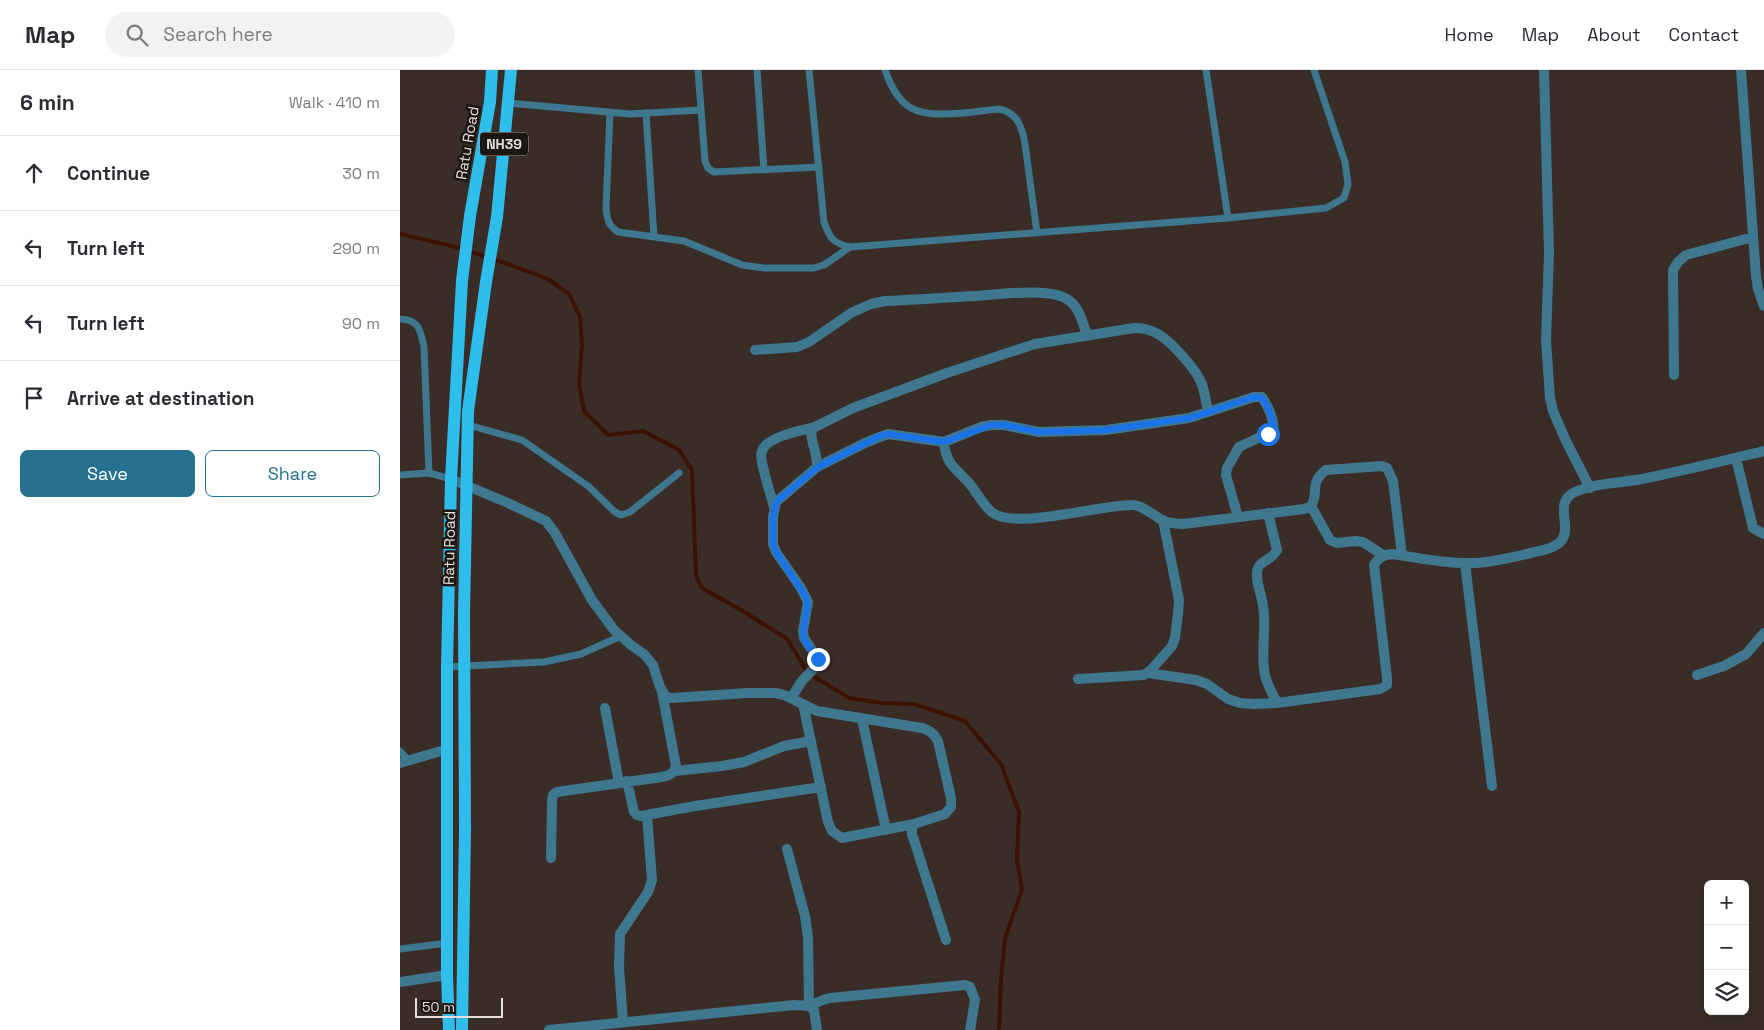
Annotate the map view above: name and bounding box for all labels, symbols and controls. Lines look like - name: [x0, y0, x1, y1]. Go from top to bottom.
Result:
- search box: [105, 12, 455, 57]
- text: Map: [25, 19, 75, 50]
- icon: search: [123, 21, 151, 49]
- text: Search here: [163, 22, 273, 47]
- text: Home: [1445, 23, 1494, 46]
- text: Map: [1522, 23, 1559, 46]
- text: About: [1587, 23, 1641, 46]
- text: Contact: [1669, 23, 1739, 46]
- text: 6 min: [20, 89, 75, 116]
- text: Walk · 410 m: [289, 92, 380, 113]
- street label: Ratu Road: [451, 105, 483, 181]
- road number: NH39: [480, 132, 528, 156]
- icon: ahead: [20, 159, 48, 187]
- text: Continue: [67, 161, 150, 186]
- text: 30 m: [342, 163, 380, 184]
- icon: left: [20, 234, 48, 262]
- text: Turn left: [67, 236, 145, 261]
- text: 290 m: [332, 238, 380, 259]
- icon: left: [20, 309, 48, 337]
- text: Turn left: [67, 311, 145, 336]
- text: 90 m: [342, 313, 380, 334]
- icon: arrive: [20, 384, 48, 412]
- text: Arrive at destination: [67, 386, 255, 411]
- route start: [1257, 423, 1280, 446]
- button: Save: [20, 450, 195, 497]
- button: Share: [205, 450, 380, 497]
- street label: Ratu Road: [439, 511, 459, 585]
- route end: [807, 648, 830, 671]
- map controls: [1704, 880, 1749, 1015]
- button: +: [1704, 880, 1749, 925]
- button: −: [1704, 925, 1749, 970]
- button: layers: [1704, 970, 1749, 1015]
- scale bar: [415, 995, 502, 1018]
- text: 50 m: [422, 998, 455, 1016]

